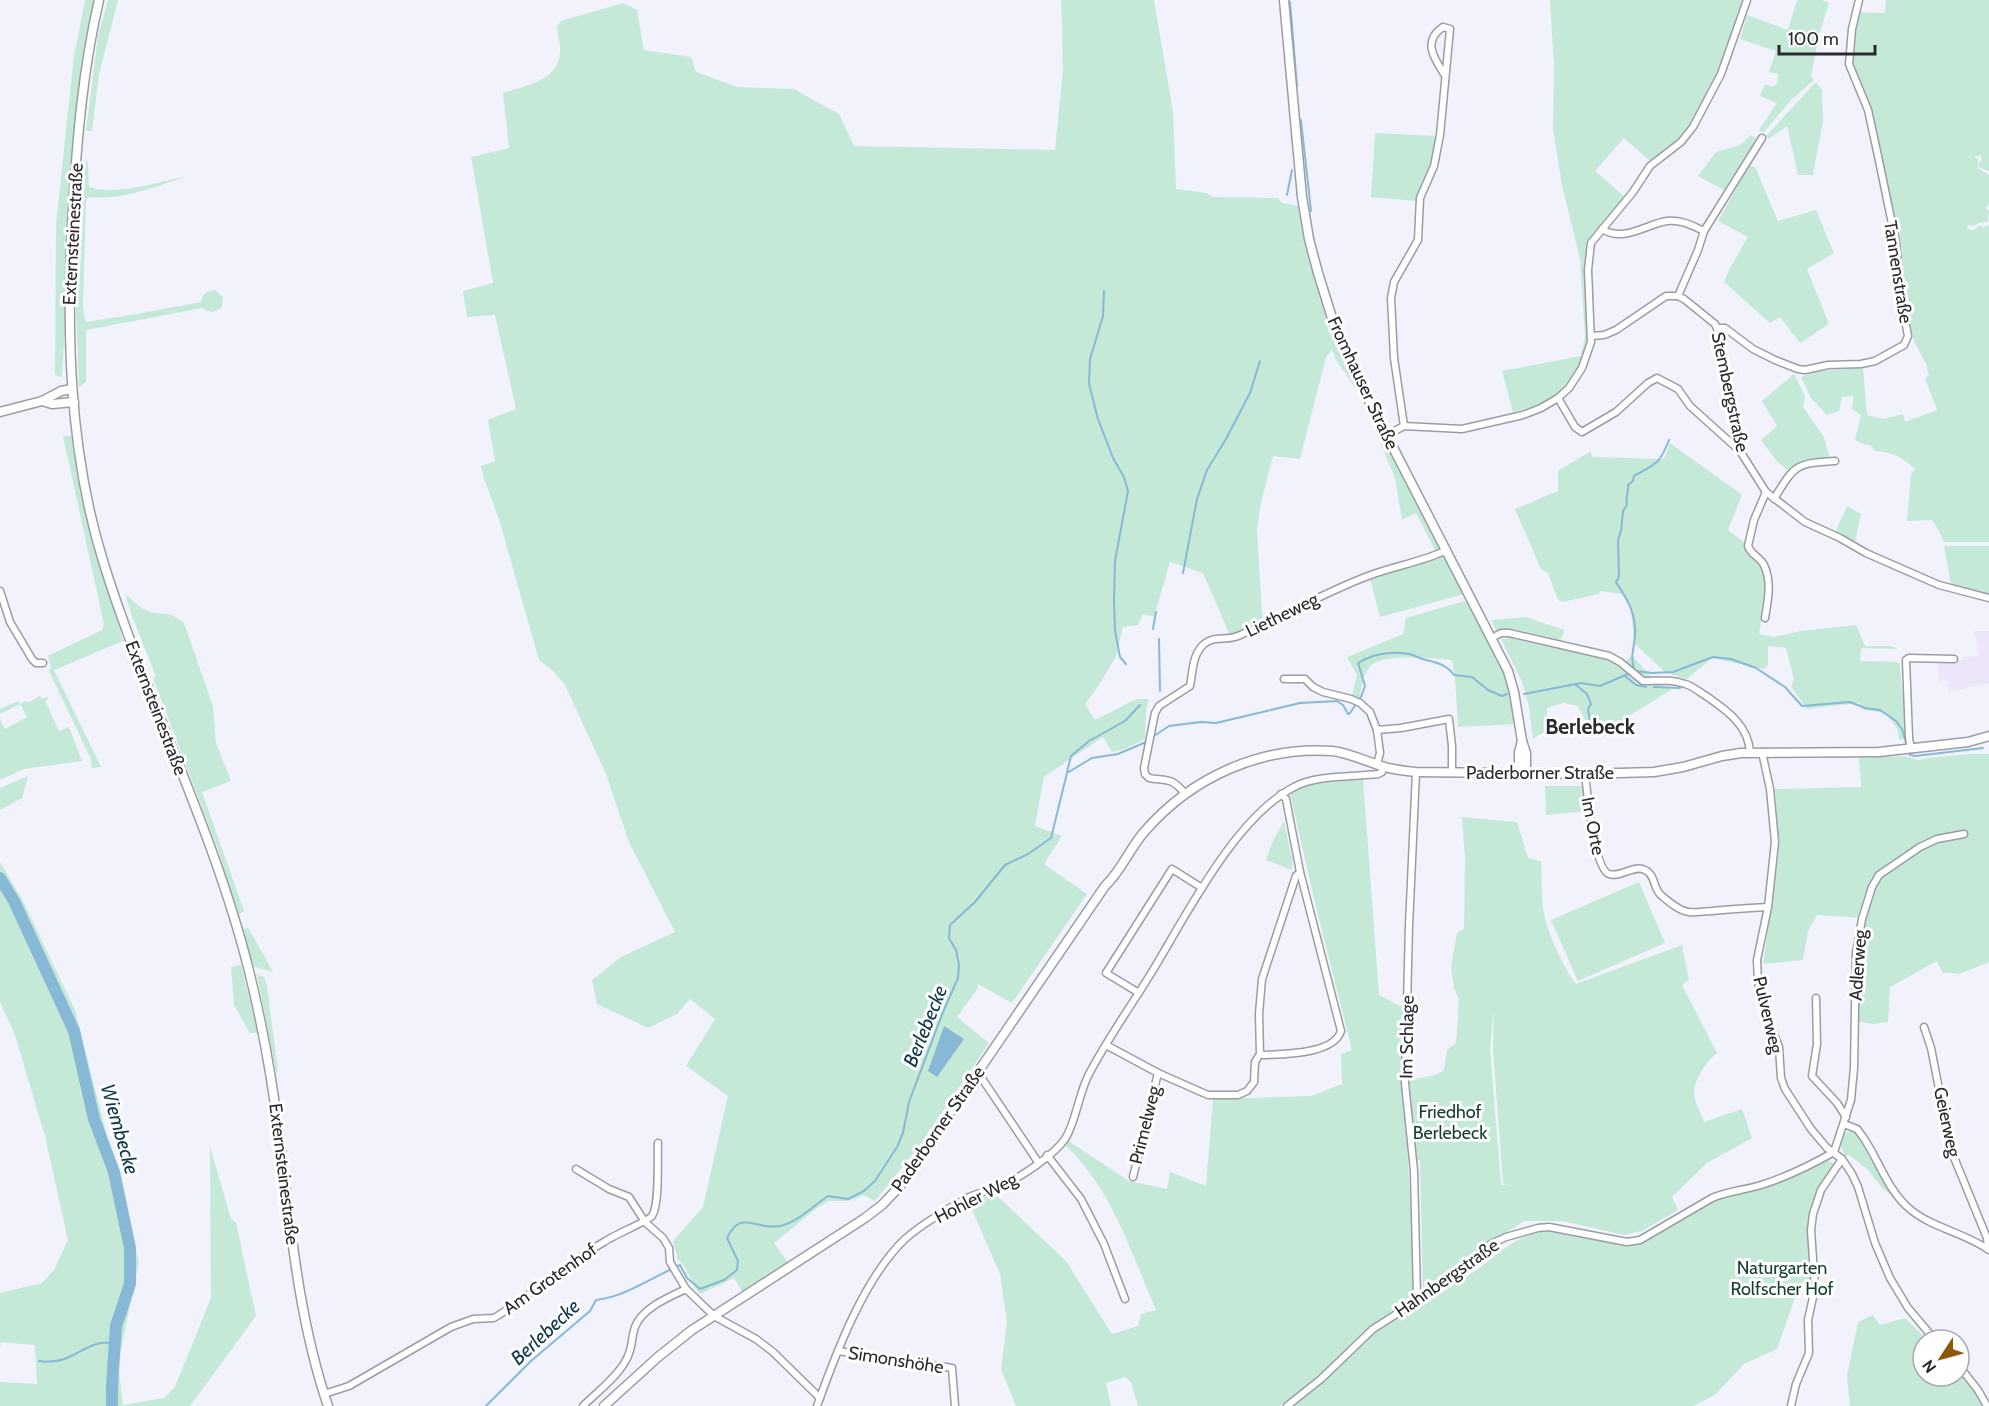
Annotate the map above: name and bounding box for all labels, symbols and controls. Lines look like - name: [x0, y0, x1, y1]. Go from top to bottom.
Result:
- scale bar: [1779, 18, 1875, 56]
- text: 100 m: [1788, 28, 1839, 50]
- street label: Externsteinestraße: [58, 162, 88, 306]
- street label: Tannenstraße: [1879, 219, 1917, 325]
- street label: Fromhauser Straße: [1323, 313, 1403, 453]
- street label: Stembergstraße: [1707, 330, 1753, 454]
- street label: Lietheweg: [1242, 588, 1323, 642]
- street label: Externsteinestraße: [120, 638, 192, 778]
- district label: Berlebeck: [1545, 714, 1636, 739]
- street label: Paderborner Straße: [1466, 762, 1614, 784]
- street label: Im Orte: [1577, 795, 1609, 857]
- street label: Adlerweg: [1845, 928, 1872, 1001]
- street label: Pulverweg: [1748, 974, 1788, 1057]
- water label: Berlebecke: [898, 982, 952, 1070]
- street label: Im Schlage: [1395, 995, 1419, 1079]
- street label: Paderborner Straße: [886, 1062, 990, 1196]
- water label: Wiembecke: [96, 1081, 144, 1177]
- street label: Primelweg: [1125, 1083, 1166, 1166]
- street label: Geierweg: [1929, 1085, 1965, 1160]
- park label: Friedhof Berlebeck: [1413, 1101, 1488, 1144]
- street label: Externsteinestraße: [264, 1102, 304, 1246]
- street label: Hohler Weg: [931, 1167, 1022, 1228]
- street label: Hahnbergstraße: [1391, 1234, 1503, 1322]
- street label: Am Grotenhof: [499, 1239, 601, 1319]
- park label: Naturgarten Rolfscher Hof: [1730, 1257, 1834, 1300]
- water label: Berlebecke: [505, 1294, 585, 1370]
- north arrow: [1911, 1328, 1971, 1388]
- street label: Simonshöhe: [847, 1342, 945, 1378]
- text: N: [1918, 1356, 1940, 1377]

